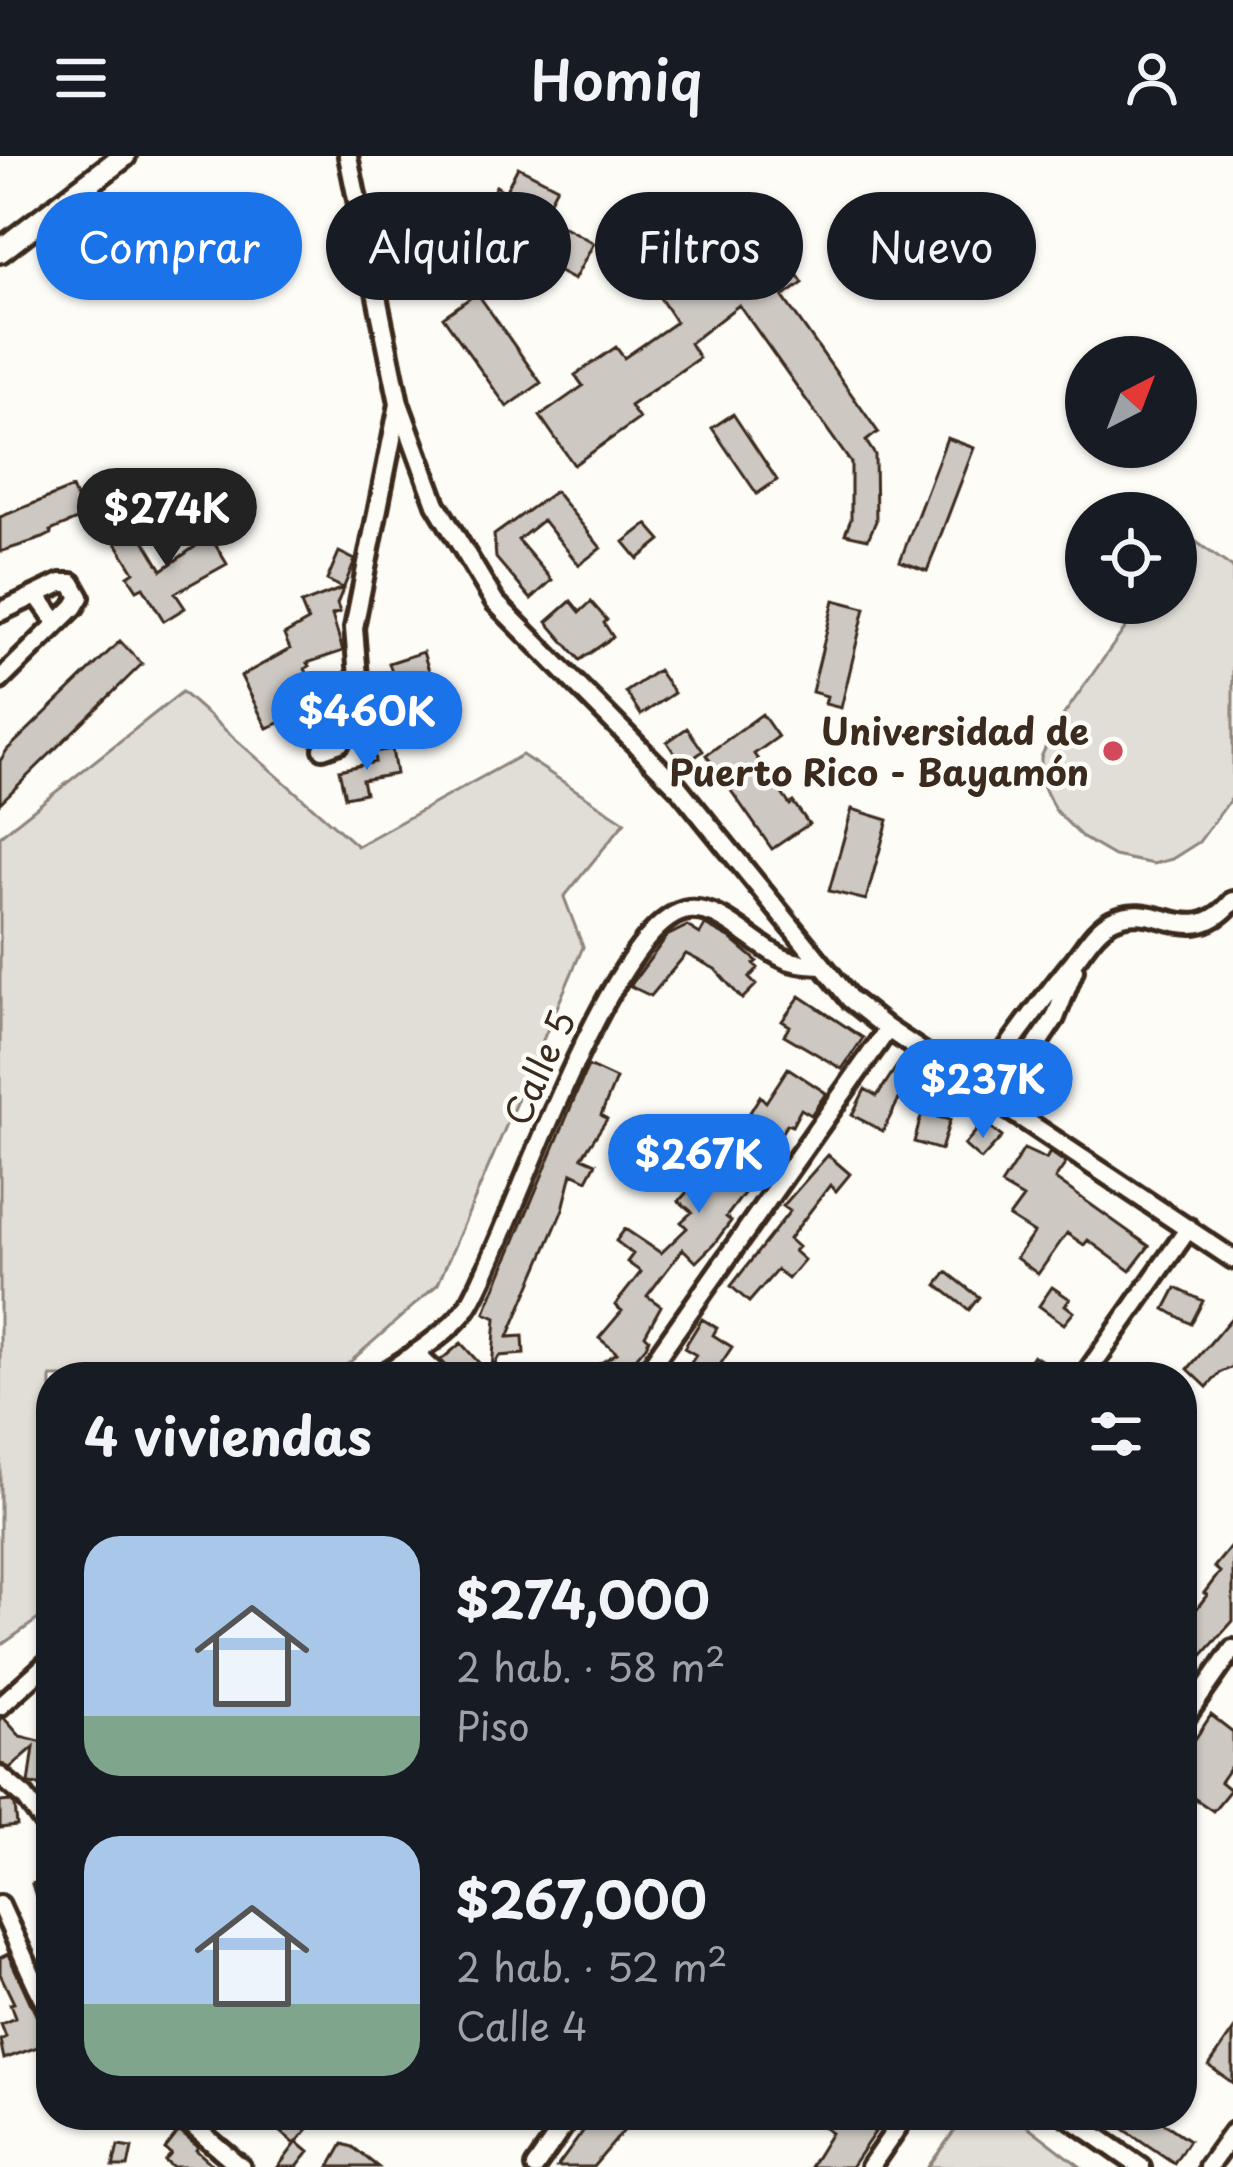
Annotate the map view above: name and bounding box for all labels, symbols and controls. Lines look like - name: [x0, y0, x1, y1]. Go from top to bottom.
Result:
- text: Homiq: [531, 38, 702, 119]
- icon: menu: [48, 45, 114, 111]
- icon: person: [1119, 45, 1185, 111]
- chip: Comprar: [36, 192, 302, 300]
- chip: Alquilar: [326, 192, 571, 300]
- chip: Filtros: [595, 192, 803, 300]
- chip: Nuevo: [827, 192, 1036, 300]
- north arrow: [1065, 336, 1197, 468]
- map controls: [1065, 336, 1197, 624]
- pin: $274K: [83, 468, 251, 570]
- text: $274K: [104, 477, 230, 536]
- button: locate: [1065, 492, 1197, 624]
- pin: $460K: [283, 671, 451, 773]
- text: $460K: [298, 680, 436, 739]
- place label: Universidad de Puerto Rico - Bayamón: [669, 703, 1089, 798]
- marker: Universidad de Puerto Rico - Bayamón: [1100, 738, 1126, 764]
- street label: Calle 5: [489, 1001, 587, 1133]
- pin: $237K: [899, 1039, 1067, 1141]
- text: $237K: [921, 1048, 1045, 1107]
- pin: $267K: [615, 1114, 783, 1216]
- text: $267K: [635, 1123, 763, 1182]
- text: 4 viviendas: [84, 1396, 372, 1473]
- icon: filters: [1083, 1401, 1149, 1467]
- text: $274,000: [456, 1559, 710, 1636]
- icon: home: [180, 1584, 324, 1728]
- text: 2 hab. · 58 m²: [456, 1636, 726, 1695]
- text: Piso: [456, 1695, 530, 1754]
- text: $267,000: [456, 1859, 707, 1936]
- icon: home: [180, 1884, 324, 2028]
- text: 2 hab. · 52 m²: [456, 1936, 728, 1995]
- text: Calle 4: [456, 1995, 588, 2054]

